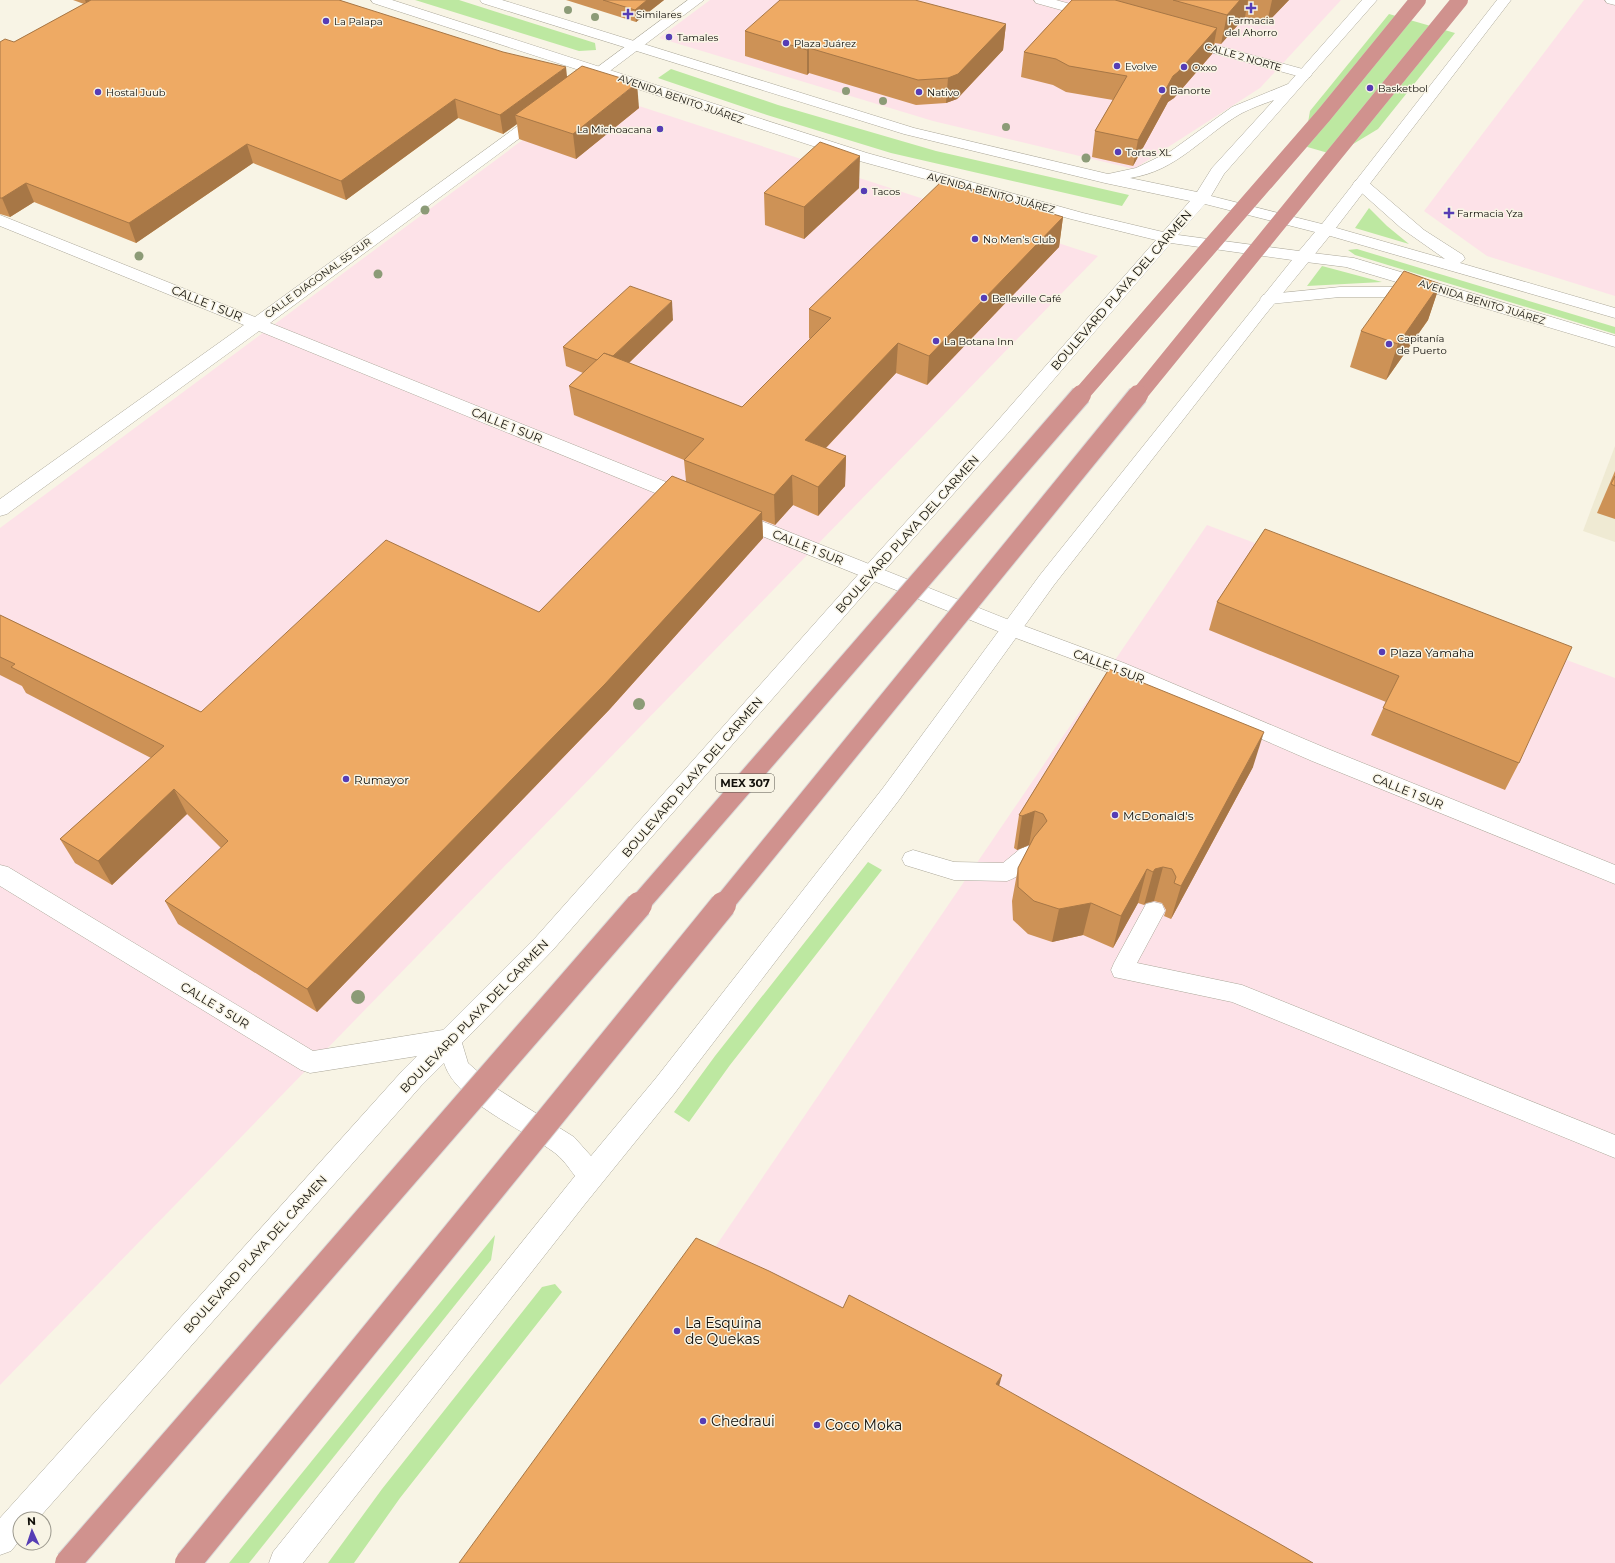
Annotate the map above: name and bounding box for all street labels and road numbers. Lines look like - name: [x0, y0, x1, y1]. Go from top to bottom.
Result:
- street label: CALLE 2 NORTE: [1203, 40, 1283, 74]
- street label: AVENIDA BENITO JUÁREZ: [617, 71, 746, 127]
- street label: AVENIDA BENITO JUÁREZ: [926, 170, 1057, 216]
- street label: BOULEVARD PLAYA DEL CARMEN: [1047, 207, 1195, 373]
- street label: CALLE DIAGONAL 55 SUR: [262, 235, 374, 321]
- street label: AVENIDA BENITO JUÁREZ: [1417, 277, 1547, 328]
- street label: CALLE 1 SUR: [169, 282, 245, 324]
- street label: CALLE 1 SUR: [469, 404, 545, 446]
- street label: BOULEVARD PLAYA DEL CARMEN: [832, 452, 982, 616]
- street label: CALLE 1 SUR: [770, 526, 846, 568]
- street label: CALLE 1 SUR: [1071, 646, 1147, 687]
- street label: BOULEVARD PLAYA DEL CARMEN: [618, 694, 766, 860]
- street label: CALLE 1 SUR: [1370, 770, 1446, 812]
- road number: MEX 307: [716, 774, 774, 792]
- street label: BOULEVARD PLAYA DEL CARMEN: [397, 936, 551, 1096]
- street label: CALLE 3 SUR: [178, 979, 252, 1032]
- street label: BOULEVARD PLAYA DEL CARMEN: [180, 1172, 330, 1336]

